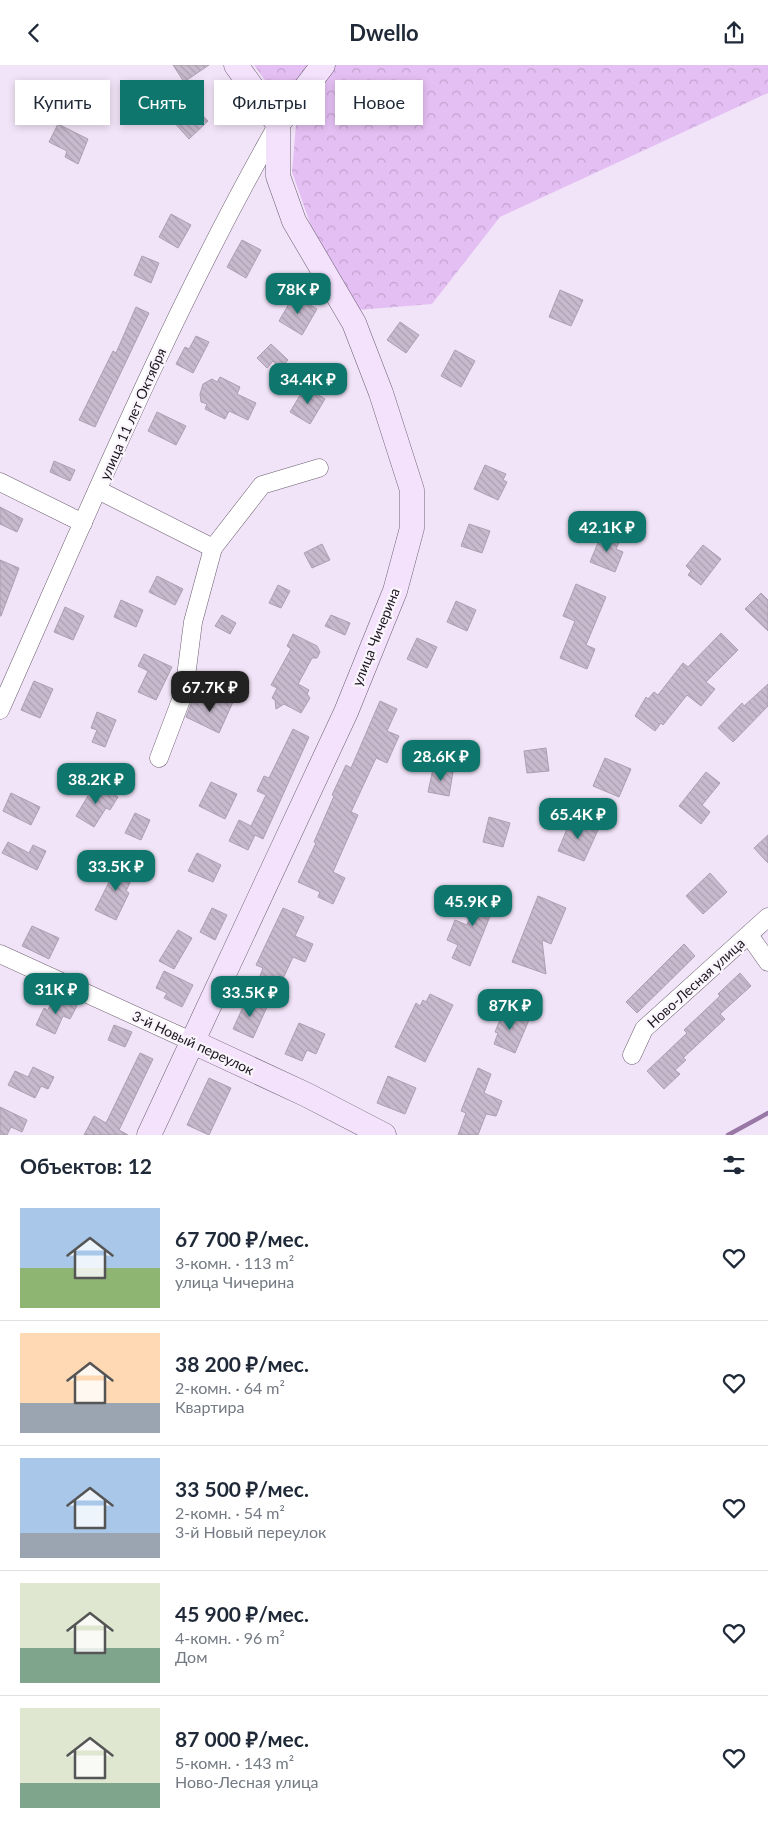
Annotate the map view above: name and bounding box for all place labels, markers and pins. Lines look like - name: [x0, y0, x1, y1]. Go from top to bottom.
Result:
- pin: 78K ₽: [263, 273, 333, 315]
- pin: 34.4K ₽: [262, 363, 354, 405]
- pin: 42.1K ₽: [561, 511, 653, 553]
- pin: 67.7K ₽: [164, 671, 256, 713]
- pin: 28.6K ₽: [395, 739, 487, 782]
- pin: 38.2K ₽: [50, 763, 142, 805]
- pin: 65.4K ₽: [532, 797, 624, 840]
- pin: 33.5K ₽: [70, 849, 162, 892]
- pin: 45.9K ₽: [427, 885, 519, 927]
- pin: 31K ₽: [21, 973, 91, 1015]
- pin: 33.5K ₽: [204, 975, 296, 1018]
- pin: 87K ₽: [475, 989, 545, 1031]

